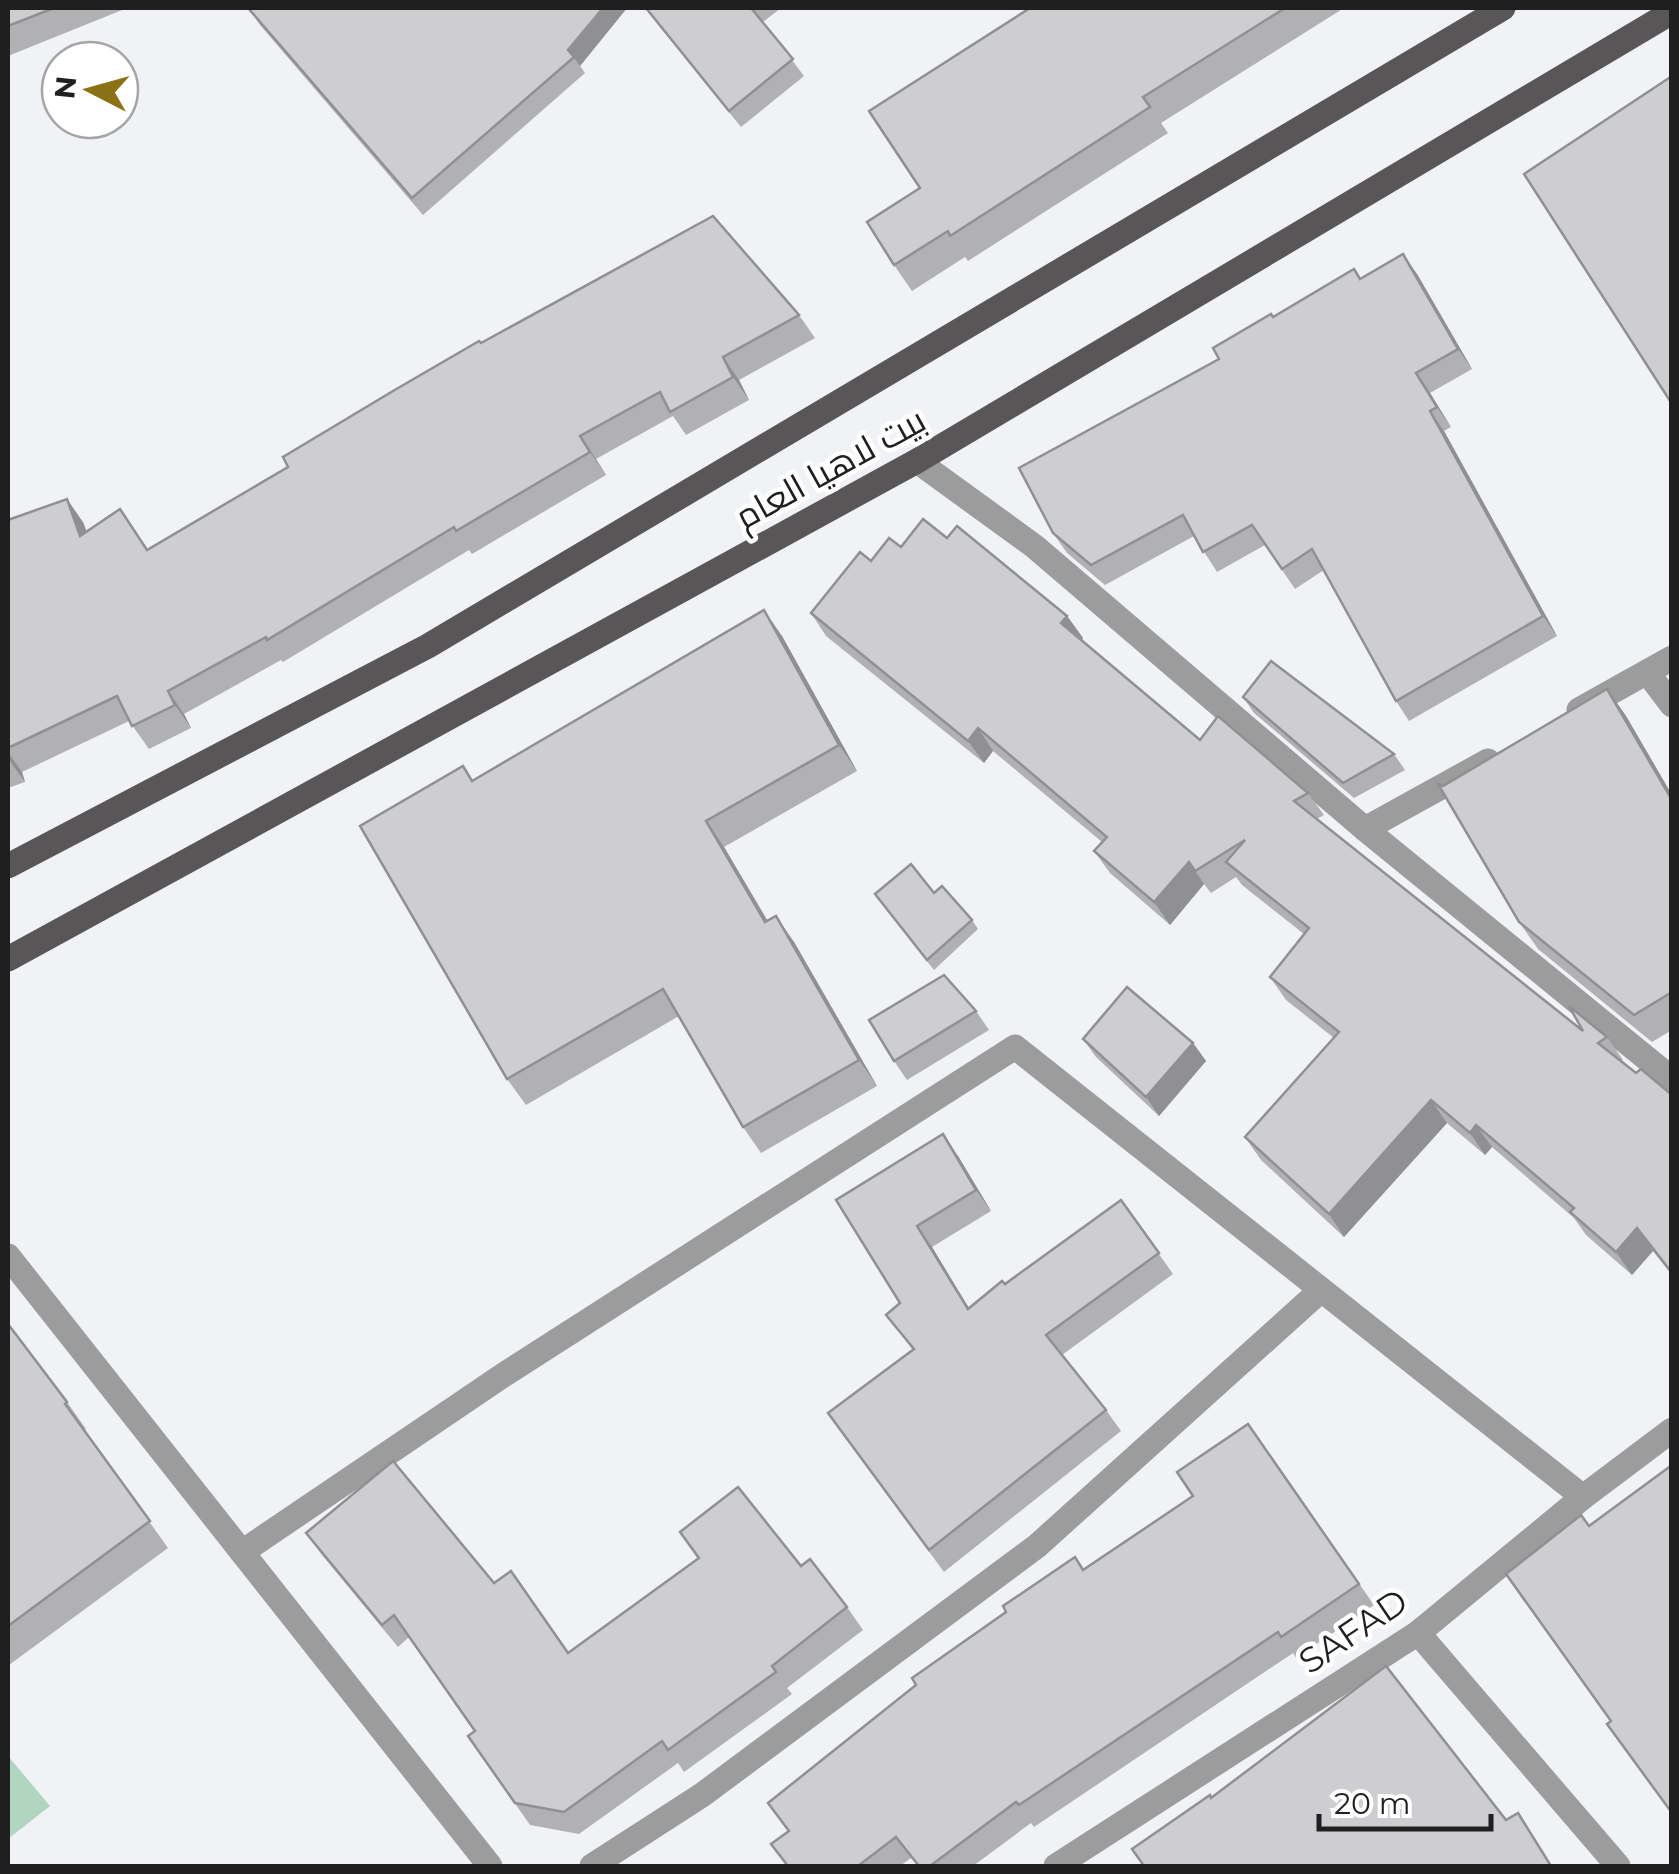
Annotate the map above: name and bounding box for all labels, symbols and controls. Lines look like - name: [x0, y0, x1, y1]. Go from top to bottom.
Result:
- north arrow: [40, 40, 140, 140]
- text: N: [47, 74, 83, 100]
- street label: بيت لاهيا العام: [727, 398, 934, 541]
- street label: SAFAD: [1291, 1579, 1415, 1683]
- scale bar: [1319, 1769, 1492, 1831]
- text: 20 m: [1334, 1785, 1411, 1822]

